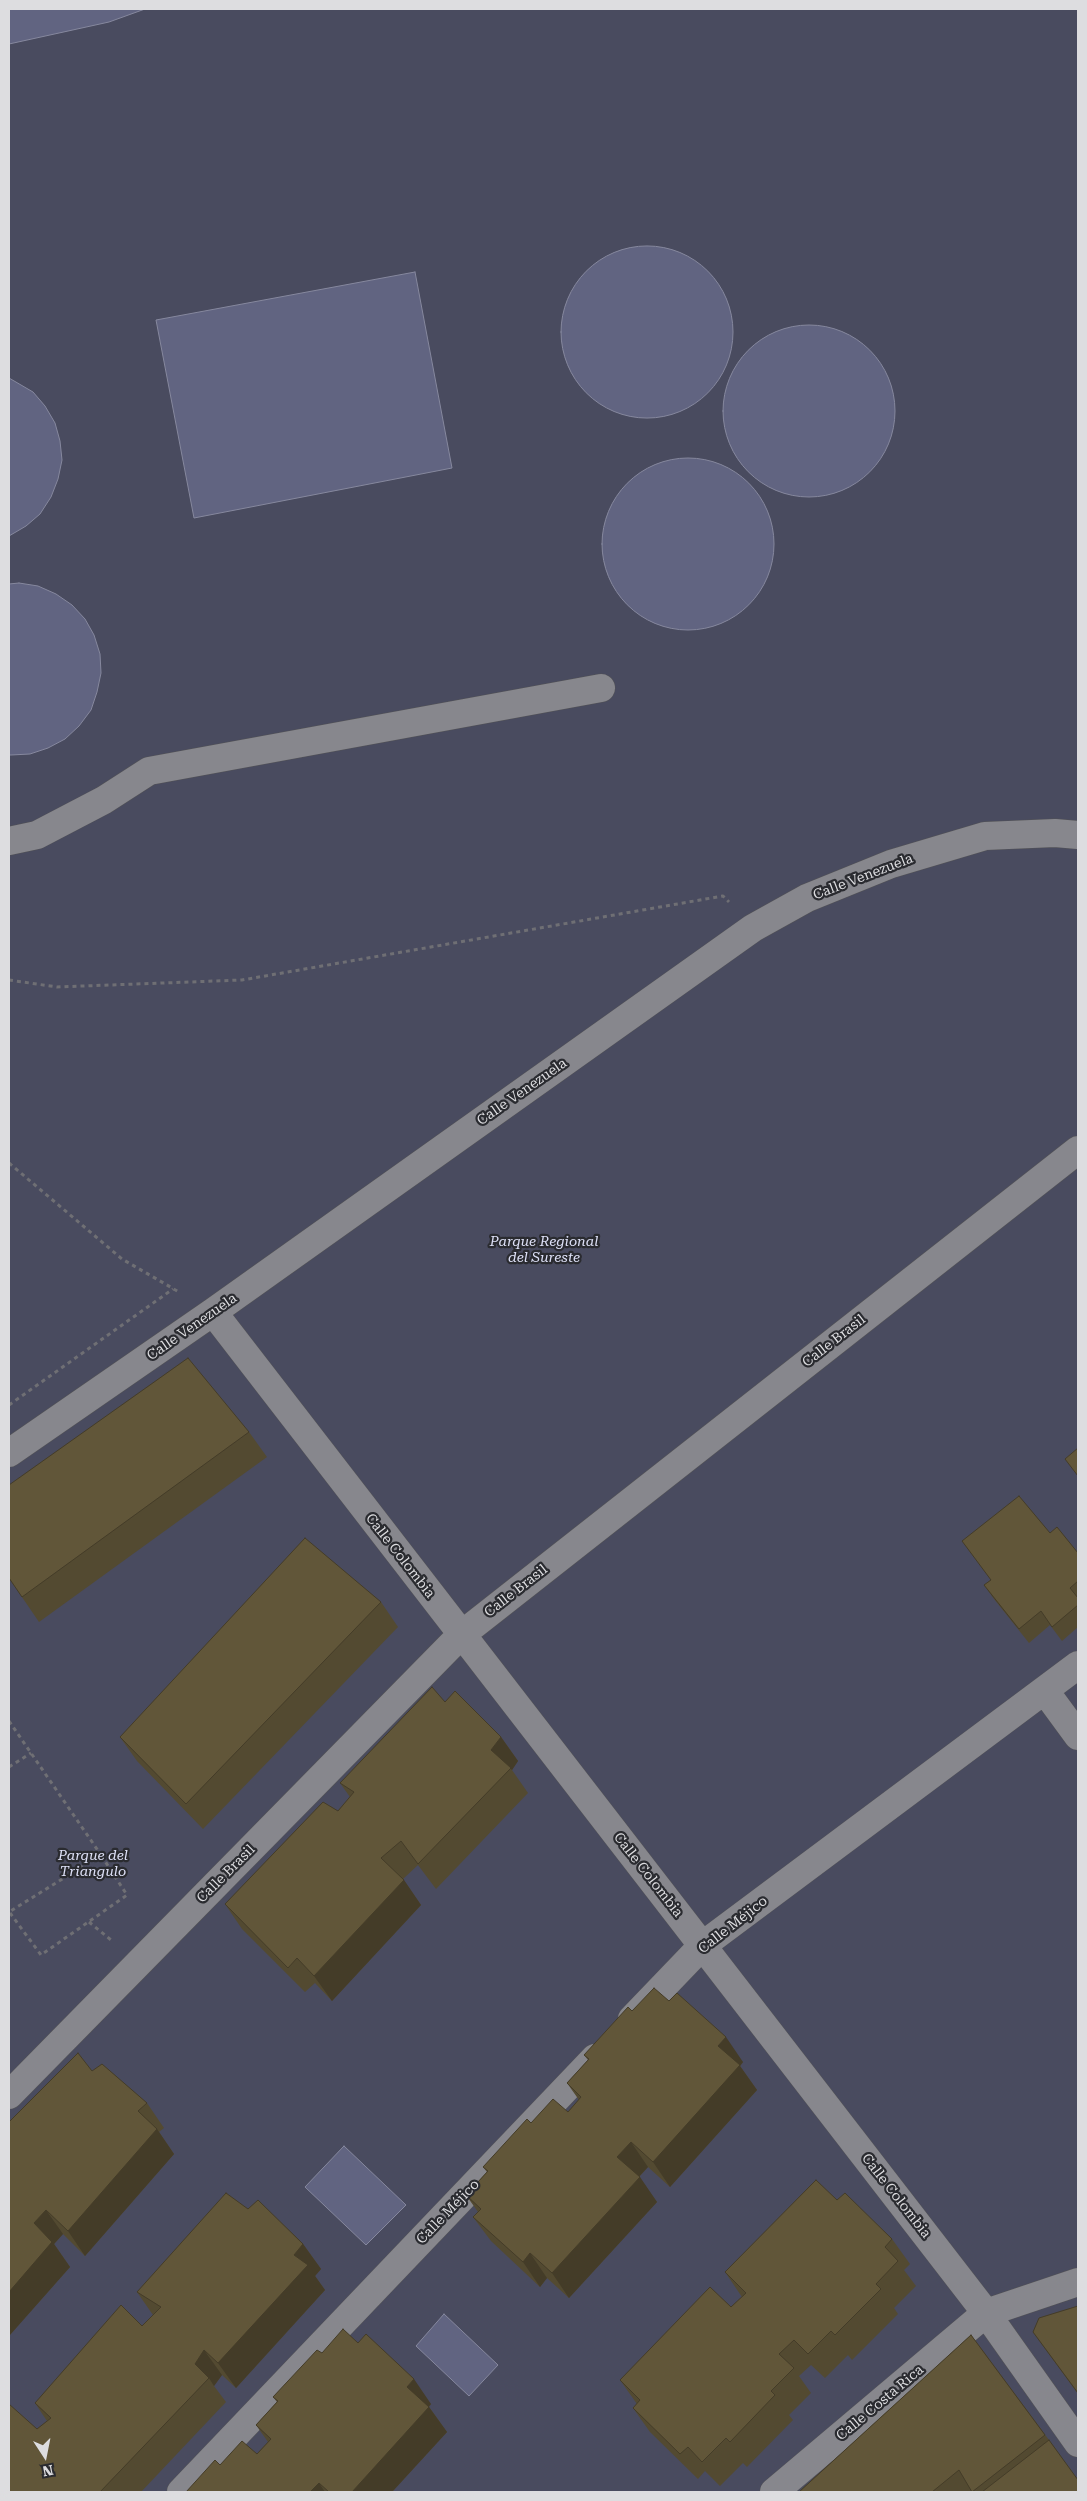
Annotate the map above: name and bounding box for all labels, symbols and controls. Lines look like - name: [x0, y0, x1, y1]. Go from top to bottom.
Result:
- street label: Calle Venezuela: [811, 850, 915, 904]
- street label: Calle Venezuela: [474, 1055, 570, 1129]
- park label: Parque Regional del Sureste: [490, 1234, 598, 1266]
- street label: Calle Venezuela: [144, 1290, 240, 1364]
- street label: Calle Brasil: [799, 1311, 869, 1371]
- street label: Calle Colombia: [362, 1510, 438, 1602]
- street label: Calle Brasil: [481, 1561, 551, 1621]
- street label: Calle Colombia: [610, 1829, 686, 1921]
- street label: Calle Brasil: [193, 1841, 259, 1907]
- park label: Parque del Triangulo: [58, 1848, 128, 1880]
- street label: Calle Méjico: [695, 1893, 771, 1957]
- street label: Calle Colombia: [858, 2150, 934, 2242]
- street label: Calle Méjico: [413, 2176, 483, 2248]
- street label: Calle Costa Rica: [833, 2362, 927, 2444]
- north arrow: [20, 2431, 70, 2481]
- text: N: [41, 2462, 55, 2480]

